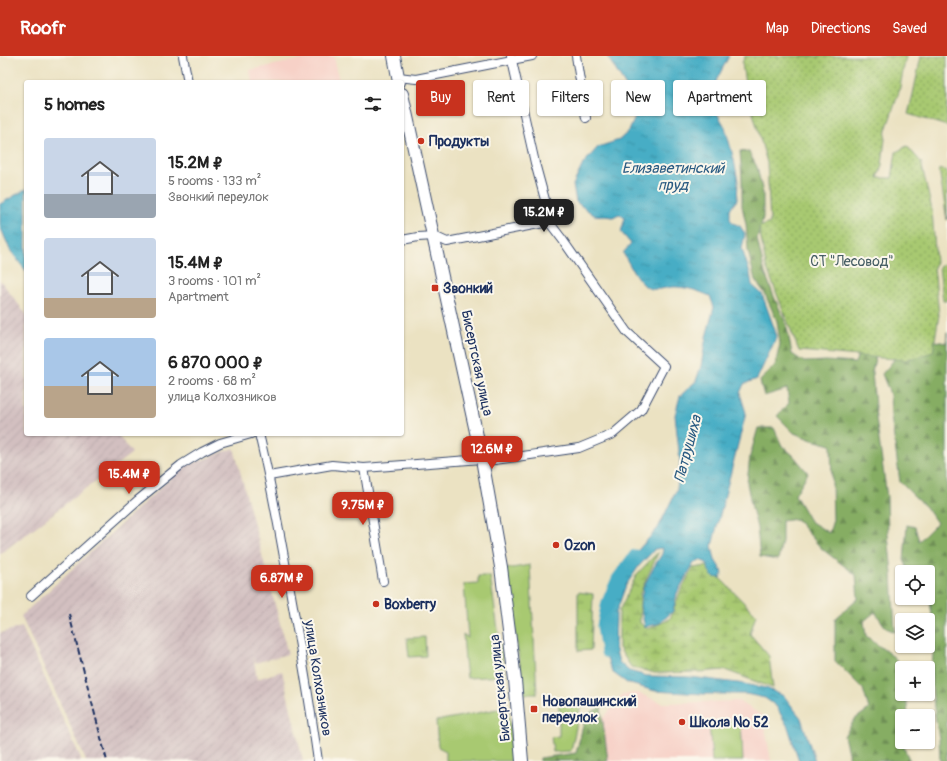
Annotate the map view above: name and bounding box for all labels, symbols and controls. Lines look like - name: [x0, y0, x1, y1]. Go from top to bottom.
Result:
- text: Roofr: [20, 16, 66, 40]
- text: Map: [766, 20, 789, 37]
- text: Directions: [811, 20, 870, 37]
- text: Saved: [892, 20, 927, 37]
- chip: Buy: [416, 80, 465, 116]
- chip: Rent: [473, 80, 529, 116]
- chip: Filters: [537, 80, 603, 116]
- chip: New: [611, 80, 665, 116]
- chip: Apartment: [673, 80, 766, 116]
- icon: filters: [362, 93, 384, 115]
- text: 5 homes: [44, 94, 105, 115]
- place label: Продукты: [429, 133, 489, 150]
- marker: Продукты: [416, 136, 426, 146]
- text: 15.2M ₽: [168, 152, 223, 173]
- icon: home: [76, 154, 124, 202]
- water label: Елизаветинский пруд: [622, 159, 726, 195]
- text: 5 rooms · 133 m²: [168, 173, 261, 189]
- text: Звонкий переулок: [168, 189, 269, 205]
- pin: 15.2M ₽: [507, 199, 581, 233]
- text: 15.2M ₽: [523, 204, 565, 220]
- text: 15.4M ₽: [168, 252, 224, 273]
- park label: СТ "Лесовод": [810, 253, 894, 270]
- icon: home: [76, 254, 124, 302]
- text: 3 rooms · 101 m²: [168, 273, 261, 289]
- place label: Звонкий: [443, 280, 493, 297]
- marker: Звонкий: [430, 283, 440, 293]
- text: Apartment: [168, 289, 229, 305]
- street label: Бисертская улица: [458, 309, 496, 417]
- text: 6 870 000 ₽: [168, 352, 263, 373]
- icon: home: [76, 354, 124, 402]
- text: 2 rooms · 68 m²: [168, 373, 256, 389]
- text: улица Колхозников: [168, 389, 277, 405]
- water label: Патрушиха: [670, 412, 706, 485]
- pin: 12.6M ₽: [455, 436, 529, 470]
- text: 12.6M ₽: [471, 441, 513, 457]
- pin: 15.4M ₽: [92, 461, 166, 495]
- text: 15.4M ₽: [108, 466, 150, 482]
- pin: 9.75M ₽: [326, 492, 400, 526]
- text: 9.75M ₽: [341, 497, 385, 513]
- place label: Ozon: [564, 537, 596, 554]
- marker: Ozon: [551, 540, 561, 550]
- pin: 6.87M ₽: [245, 565, 319, 599]
- map controls: [895, 565, 935, 749]
- button: locate: [895, 565, 935, 605]
- text: 6.87M ₽: [260, 570, 304, 586]
- place label: Boxberry: [384, 596, 436, 613]
- marker: Boxberry: [371, 599, 381, 609]
- button: layers: [895, 613, 935, 653]
- street label: улица Колхозников: [300, 618, 336, 737]
- street label: Бисертская улица: [486, 634, 514, 742]
- button: +: [895, 661, 935, 701]
- place label: Новопашинский переулок: [542, 693, 637, 726]
- marker: Новопашинский переулок: [529, 704, 539, 714]
- button: −: [895, 709, 935, 749]
- place label: Школа № 52: [689, 714, 769, 731]
- marker: Школа № 52: [677, 717, 687, 727]

